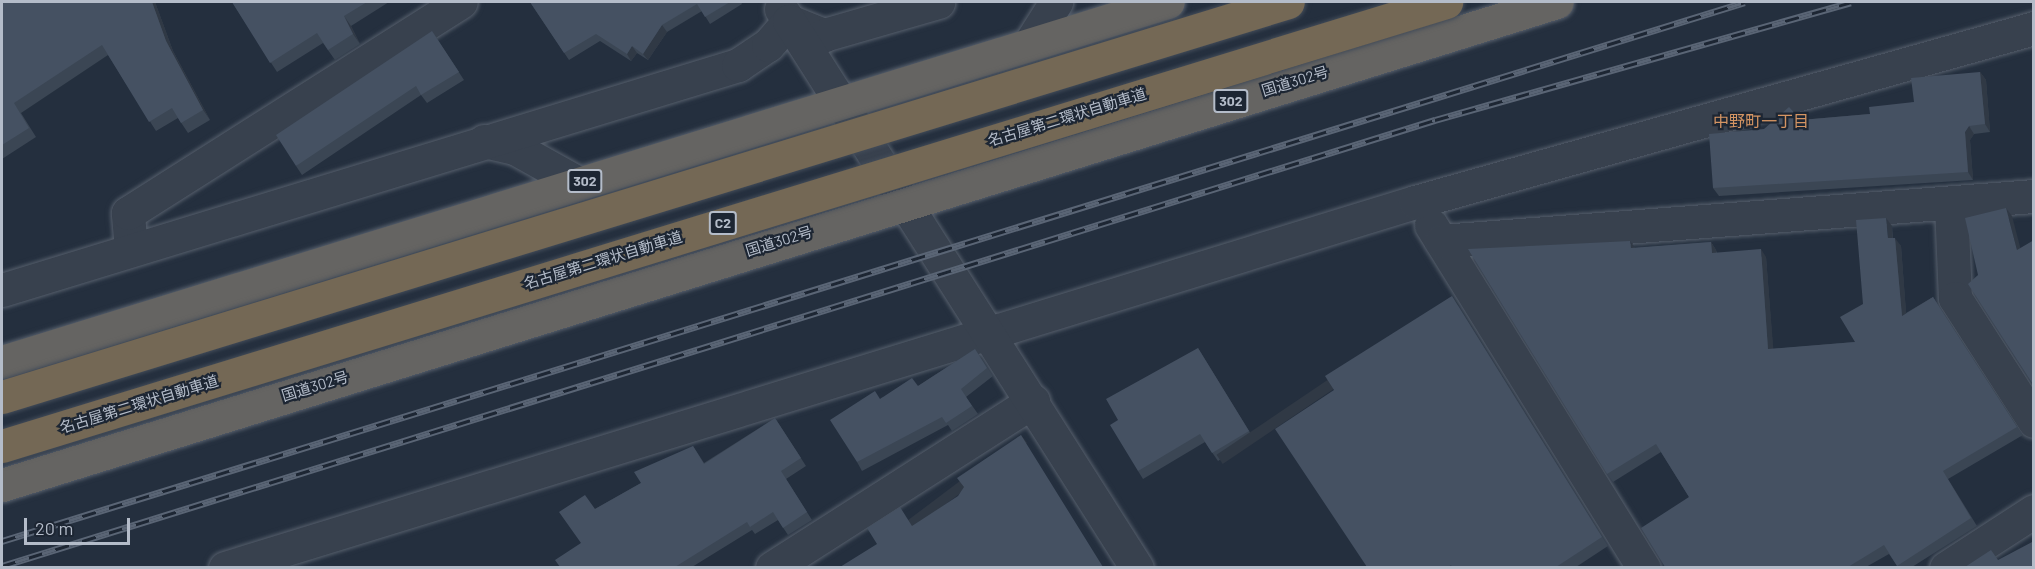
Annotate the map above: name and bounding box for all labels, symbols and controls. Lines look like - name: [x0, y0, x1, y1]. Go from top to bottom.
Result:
- street label: 国道302号: [1259, 62, 1331, 100]
- street label: 名古屋第二環状自動車道: [985, 84, 1149, 150]
- road number: 302: [1213, 90, 1249, 112]
- district label: 中野町一丁目: [1713, 111, 1809, 131]
- road number: 302: [567, 170, 603, 192]
- road number: C2: [708, 212, 738, 234]
- street label: 国道302号: [743, 222, 815, 260]
- street label: 名古屋第二環状自動車道: [521, 227, 685, 293]
- street label: 国道302号: [279, 367, 351, 405]
- street label: 名古屋第二環状自動車道: [57, 371, 221, 437]
- scale bar: [27, 506, 134, 544]
- text: 20 m: [35, 517, 73, 539]

